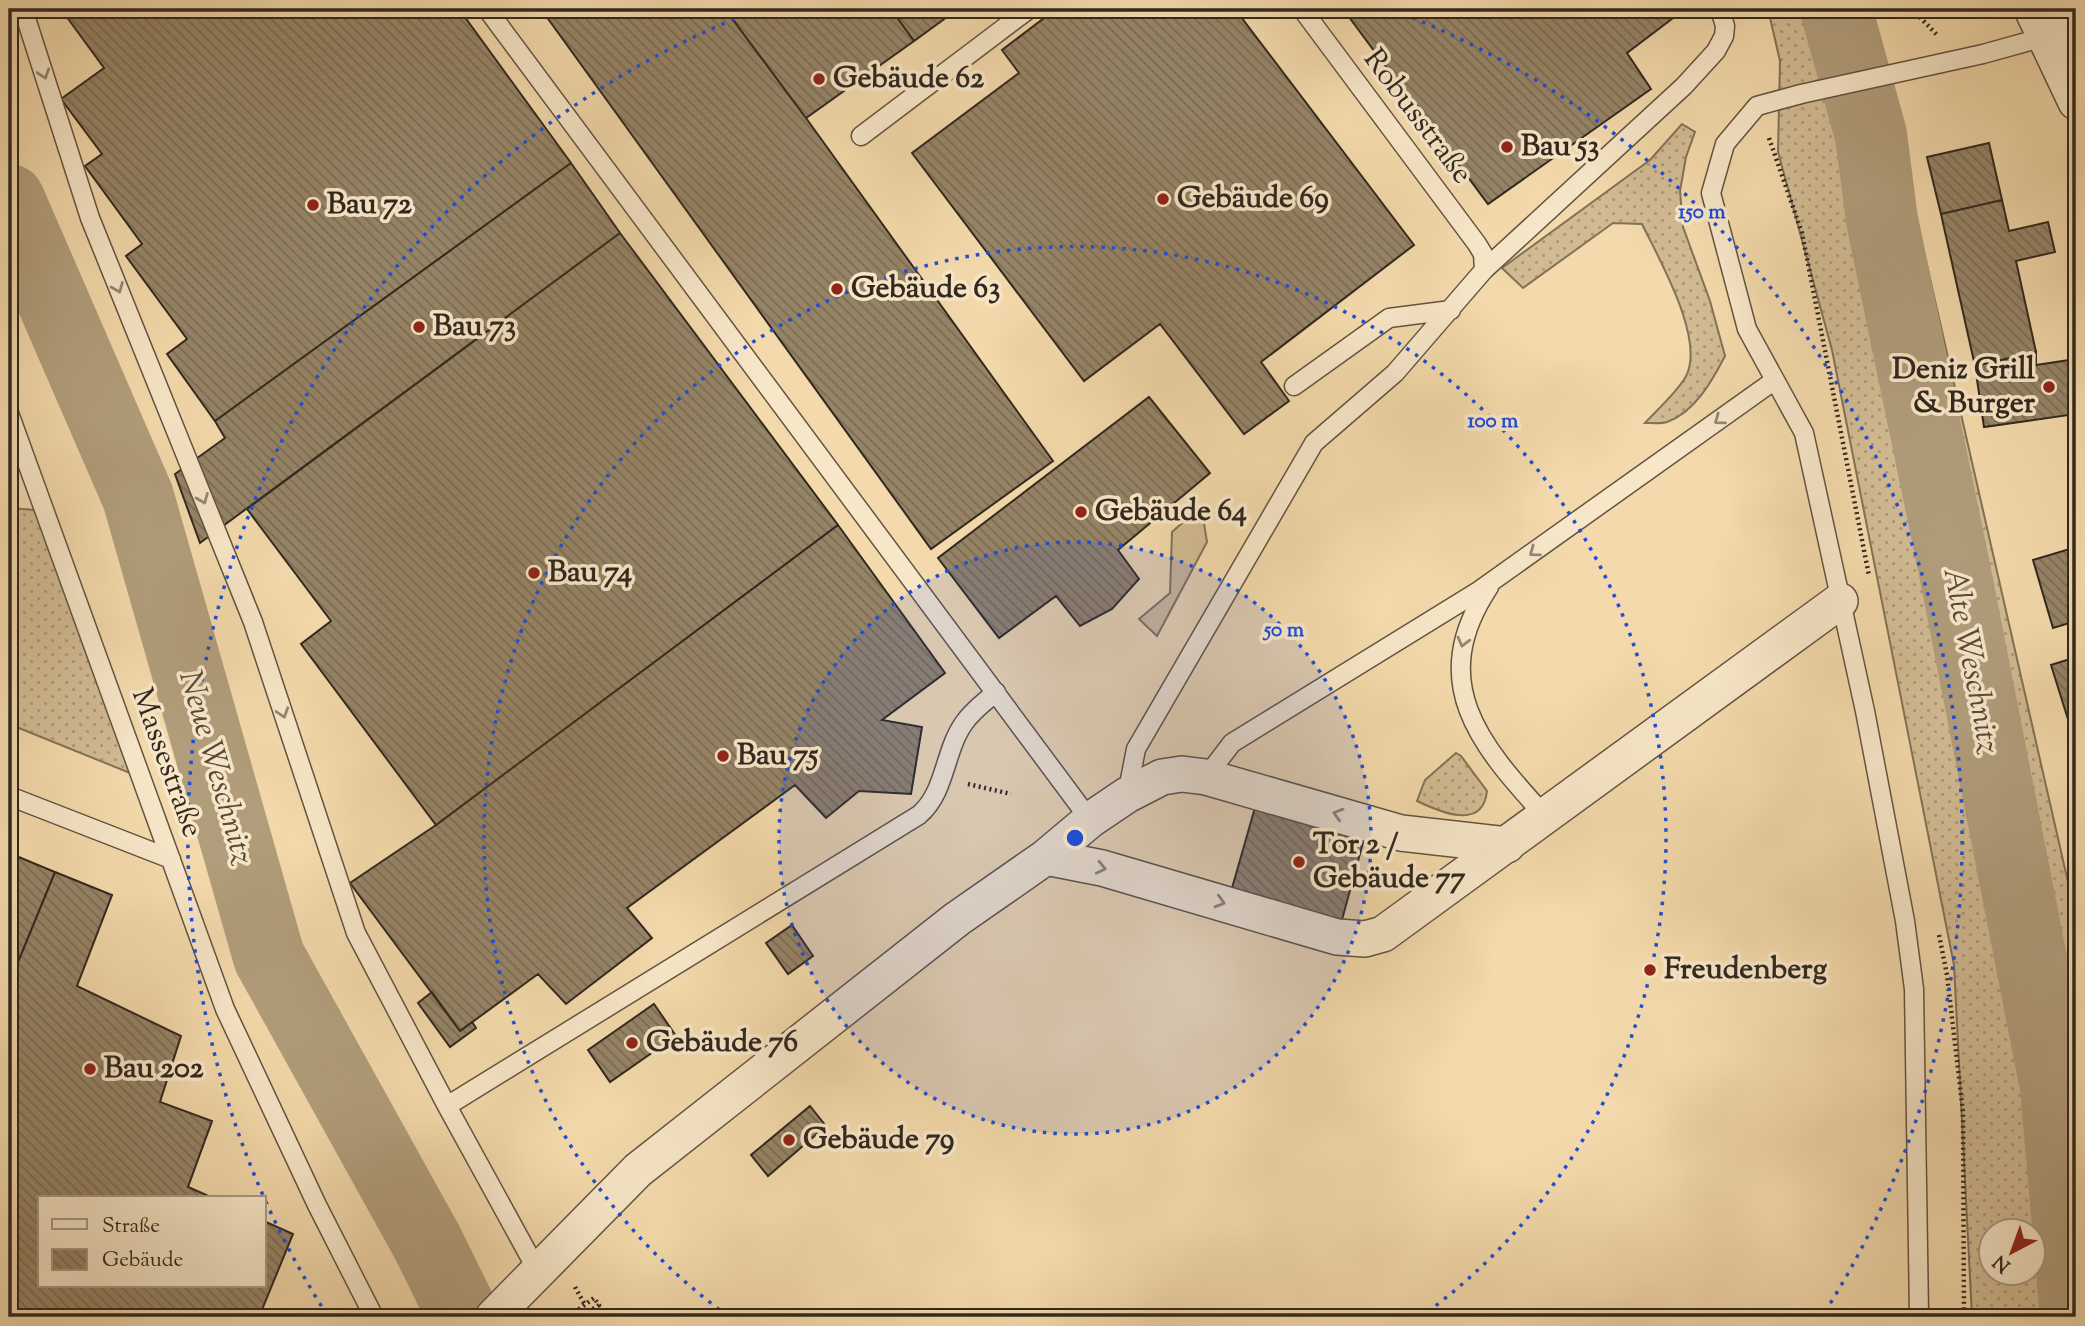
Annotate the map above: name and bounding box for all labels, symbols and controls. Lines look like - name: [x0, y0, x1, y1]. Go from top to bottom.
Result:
- street label: Robusstraße: [1352, 40, 1482, 194]
- place label: Gebäude 62: [833, 58, 984, 101]
- one-way arrow: [35, 67, 50, 79]
- marker: Gebäude 62: [811, 71, 827, 87]
- place label: Bau 53: [1521, 126, 1599, 169]
- marker: Bau 53: [1499, 139, 1515, 155]
- place label: Gebäude 69: [1177, 178, 1329, 221]
- place label: Bau 72: [327, 184, 412, 227]
- marker: Gebäude 69: [1155, 191, 1171, 207]
- marker: Bau 72: [305, 197, 321, 213]
- text: 150 m: [1678, 198, 1726, 228]
- place label: Gebäude 63: [851, 268, 1000, 311]
- marker: Gebäude 63: [829, 281, 845, 297]
- one-way arrow: [110, 282, 124, 294]
- place label: Bau 73: [433, 306, 516, 349]
- marker: Bau 73: [411, 319, 427, 335]
- place label: Deniz Grill & Burger: [1892, 349, 2036, 426]
- marker: Deniz Grill & Burger: [2041, 379, 2057, 395]
- text: 100 m: [1468, 407, 1519, 437]
- one-way arrow: [1715, 411, 1727, 424]
- place label: Gebäude 64: [1095, 491, 1247, 534]
- one-way arrow: [195, 493, 209, 505]
- marker: Gebäude 64: [1073, 504, 1089, 520]
- one-way arrow: [1529, 544, 1542, 556]
- place label: Bau 74: [548, 552, 632, 595]
- water label: Alte Weschnitz: [1929, 564, 2011, 758]
- marker: Bau 74: [526, 565, 542, 581]
- text: 50 m: [1262, 616, 1305, 646]
- one-way arrow: [1457, 636, 1472, 648]
- water label: Neue Weschnitz: [165, 665, 265, 871]
- street label: Massestraße: [119, 682, 213, 844]
- one-way arrow: [274, 706, 289, 718]
- place label: Bau 75: [737, 735, 819, 778]
- marker: Bau 75: [715, 748, 731, 764]
- one-way arrow: [1332, 808, 1344, 823]
- place label: Tor 2 / Gebäude 77: [1313, 824, 1465, 901]
- centre of rings: [1063, 826, 1087, 850]
- marker: Tor 2 / Gebäude 77: [1291, 854, 1307, 870]
- one-way arrow: [1095, 860, 1107, 874]
- one-way arrow: [1213, 894, 1225, 909]
- place label: Freudenberg: [1664, 949, 1827, 992]
- marker: Freudenberg: [1642, 962, 1658, 978]
- place label: Gebäude 76: [646, 1022, 798, 1065]
- marker: Gebäude 76: [624, 1035, 640, 1051]
- place label: Bau 202: [104, 1048, 204, 1091]
- marker: Bau 202: [82, 1061, 98, 1077]
- place label: Gebäude 79: [803, 1119, 954, 1162]
- marker: Gebäude 79: [781, 1132, 797, 1148]
- legend: [38, 1196, 266, 1288]
- text: Straße: [102, 1212, 160, 1242]
- north arrow: [1976, 1218, 2046, 1288]
- text: Gebäude: [102, 1246, 183, 1276]
- text: N: [1988, 1248, 2017, 1278]

